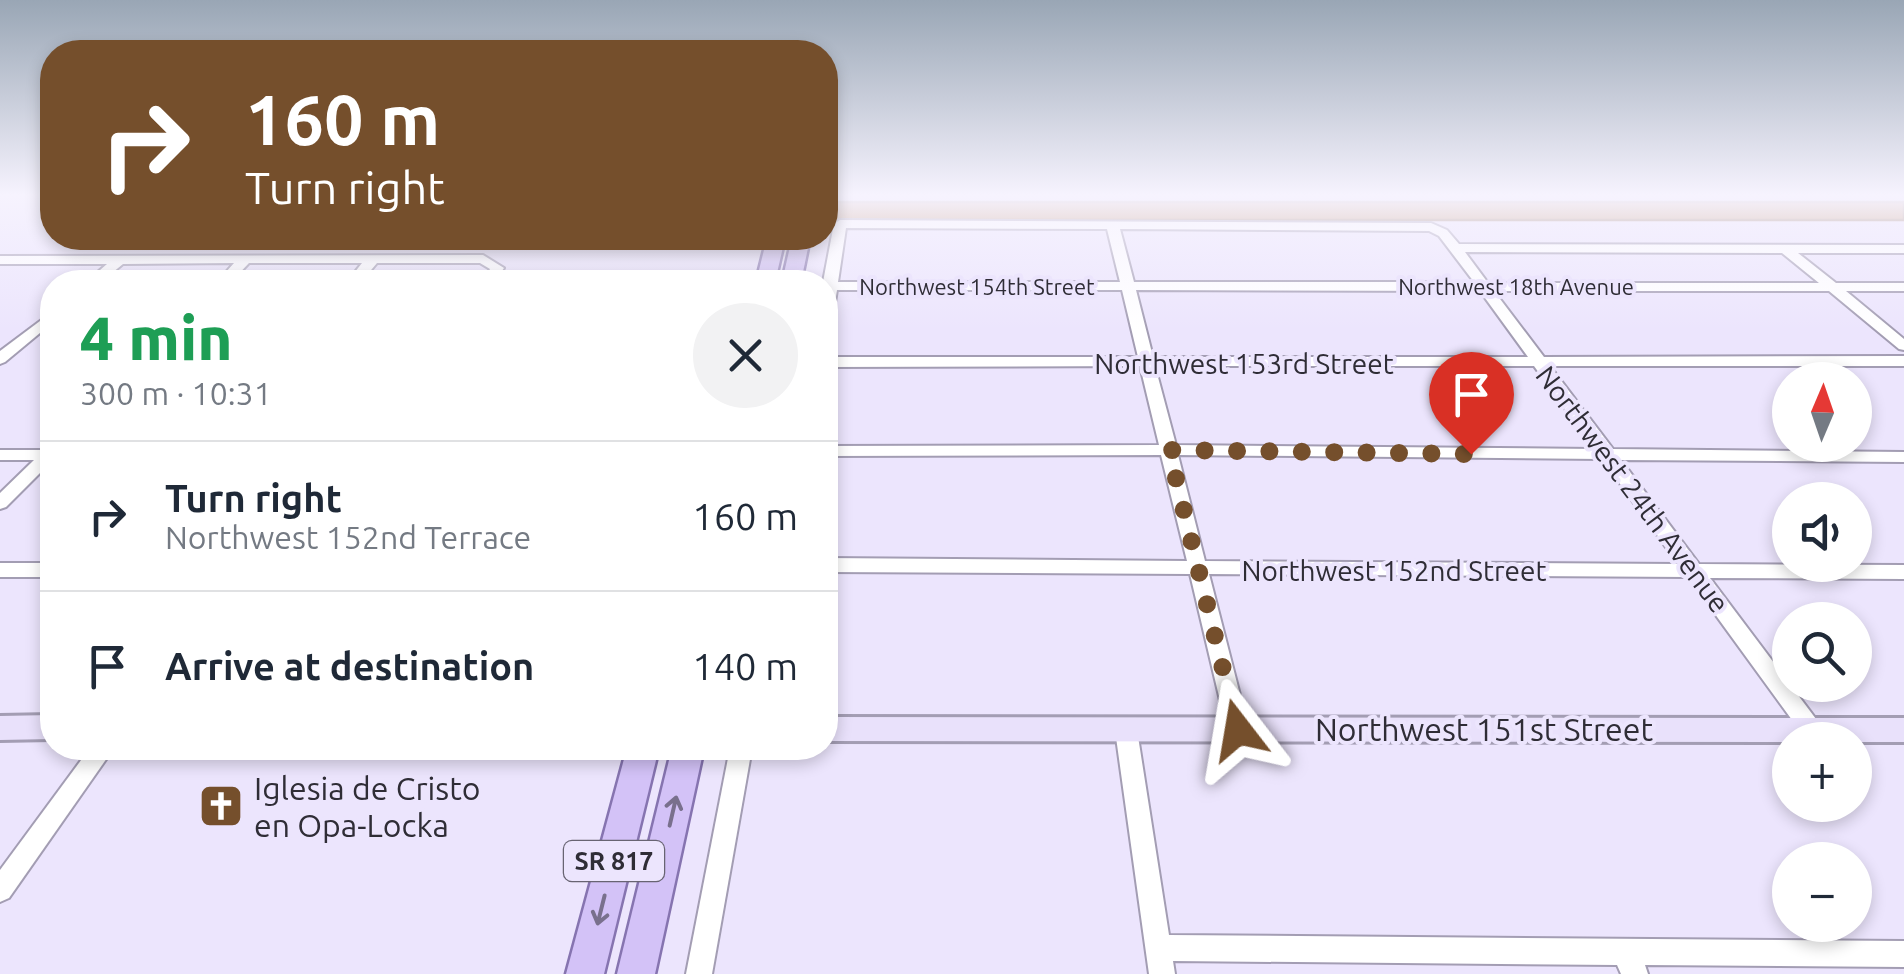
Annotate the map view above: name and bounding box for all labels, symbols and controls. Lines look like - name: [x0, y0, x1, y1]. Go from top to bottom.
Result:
- icon: right: [80, 80, 210, 210]
- text: 160 m: [245, 80, 440, 158]
- text: Turn right: [245, 162, 445, 213]
- street label: Northwest 154th Street: [859, 274, 1095, 299]
- street label: Northwest 18th Avenue: [1398, 274, 1634, 299]
- button: close: [693, 303, 798, 408]
- text: 4 min: [80, 304, 233, 371]
- street label: Northwest 153rd Street: [1094, 348, 1394, 379]
- pin: [1429, 352, 1514, 455]
- street label: Northwest 24th Avenue: [1530, 360, 1736, 618]
- north arrow: [1772, 362, 1872, 462]
- map controls: [1772, 362, 1872, 942]
- icon: arrive: [1444, 367, 1499, 422]
- text: 300 m · 10:31: [80, 375, 272, 411]
- text: Turn right: [165, 477, 342, 519]
- button: sound: [1772, 482, 1872, 582]
- icon: right: [80, 489, 135, 544]
- text: 160 m: [692, 495, 798, 537]
- text: Northwest 152nd Terrace: [165, 519, 531, 555]
- street label: Northwest 152nd Street: [1241, 555, 1547, 586]
- button: search: [1772, 602, 1872, 702]
- icon: arrive: [80, 639, 135, 694]
- text: Arrive at destination: [165, 645, 534, 687]
- text: 140 m: [692, 645, 798, 687]
- position arrow: [1186, 678, 1290, 782]
- street label: Northwest 151st Street: [1315, 711, 1653, 747]
- button: +: [1772, 722, 1872, 822]
- place label: Iglesia de Cristo en Opa-Locka: [254, 770, 480, 843]
- church icon: Iglesia de Cristo en Opa-Locka: [198, 783, 244, 829]
- one-way arrow: [665, 796, 683, 828]
- road number: SR 817: [564, 841, 664, 881]
- button: −: [1772, 842, 1872, 942]
- one-way arrow: [591, 893, 609, 925]

